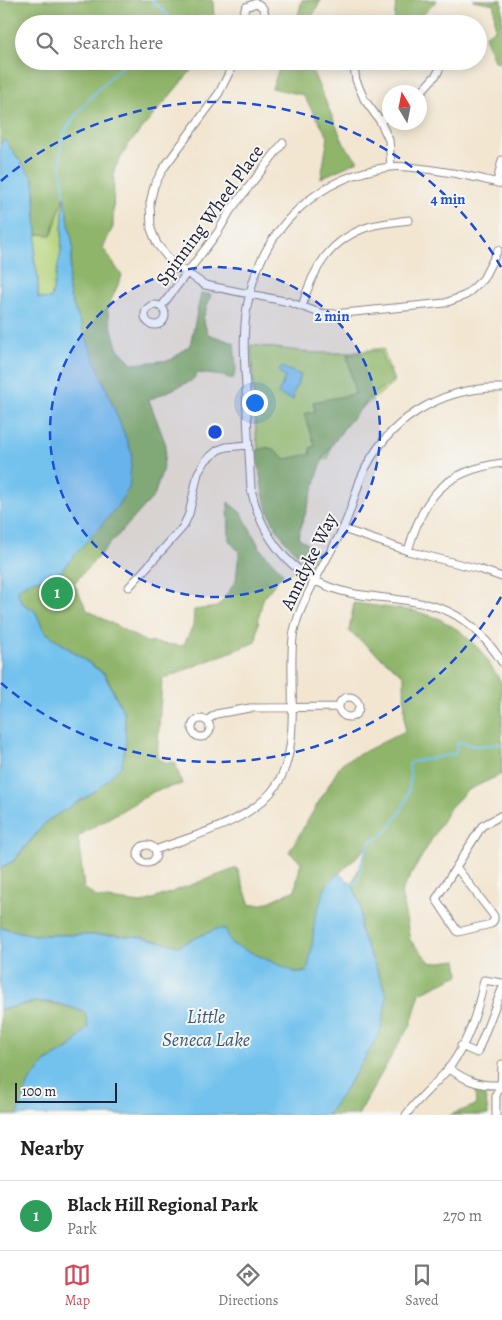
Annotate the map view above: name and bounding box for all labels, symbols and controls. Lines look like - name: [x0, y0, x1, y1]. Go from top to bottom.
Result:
- search box: [15, 15, 487, 70]
- icon: search: [33, 29, 61, 57]
- text: Search here: [73, 30, 163, 56]
- north arrow: [382, 85, 427, 130]
- street label: Spinning Wheel Place: [150, 140, 270, 291]
- text: 4 min: [430, 189, 466, 209]
- text: 2 min: [314, 306, 350, 326]
- your location: [242, 390, 268, 416]
- centre of rings: [206, 423, 224, 441]
- street label: Anndyke Way: [274, 508, 344, 615]
- pin: 1: [41, 574, 73, 612]
- water label: Little Seneca Lake: [162, 1003, 250, 1053]
- scale bar: [15, 1080, 118, 1103]
- text: 100 m: [22, 1082, 56, 1101]
- text: Nearby: [20, 1134, 83, 1162]
- text: Black Hill Regional Park: [67, 1192, 258, 1218]
- text: 1: [33, 1205, 39, 1227]
- text: 270 m: [443, 1205, 482, 1227]
- text: Park: [67, 1218, 97, 1240]
- tab: Map: [63, 1261, 91, 1310]
- tab: Directions: [218, 1261, 278, 1310]
- tab: Saved: [405, 1261, 439, 1310]

